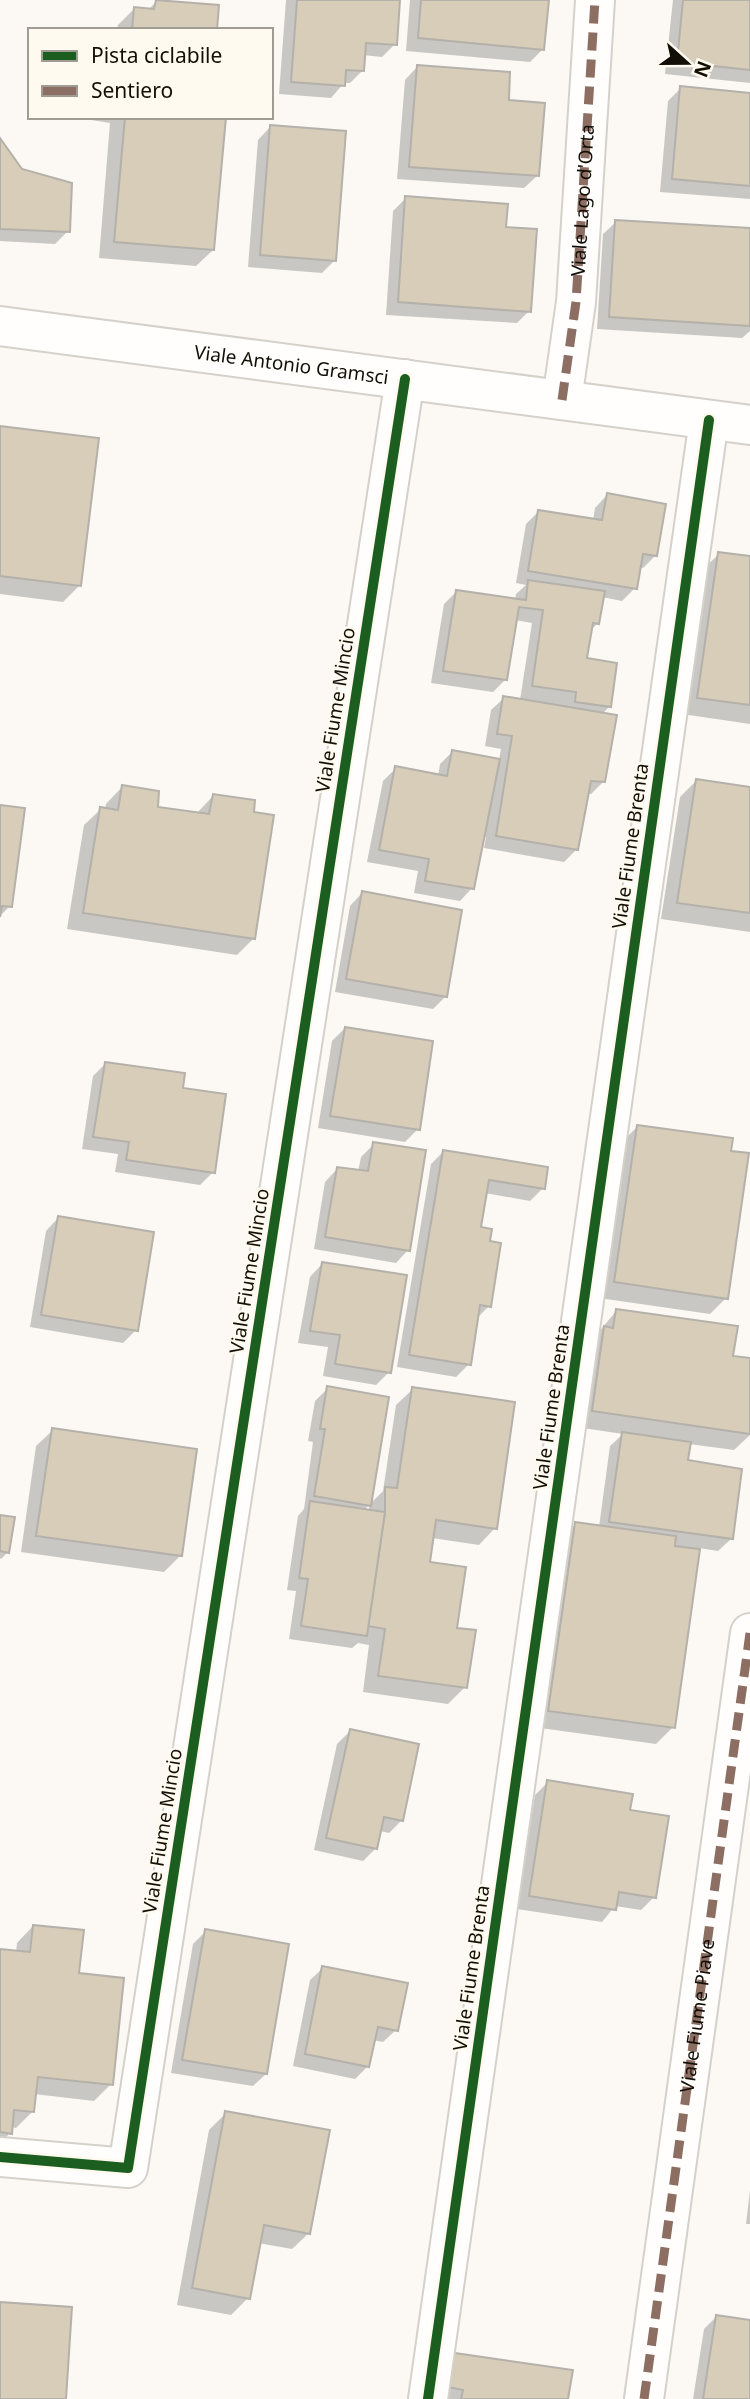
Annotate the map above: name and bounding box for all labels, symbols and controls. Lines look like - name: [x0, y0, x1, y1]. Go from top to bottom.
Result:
- legend: [28, 28, 273, 119]
- north arrow: [652, 28, 722, 98]
- text: Pista ciclabile: [91, 41, 222, 69]
- text: N: [688, 57, 718, 81]
- text: Sentiero: [91, 76, 173, 104]
- street label: Viale Lago d'Orta: [565, 123, 600, 277]
- street label: Viale Antonio Gramsci: [193, 339, 390, 390]
- street label: Viale Fiume Mincio: [309, 626, 361, 794]
- street label: Viale Fiume Brenta: [605, 761, 655, 931]
- street label: Viale Fiume Mincio: [223, 1187, 275, 1355]
- street label: Viale Fiume Brenta: [526, 1322, 576, 1492]
- street label: Viale Fiume Mincio: [136, 1747, 188, 1915]
- street label: Viale Fiume Brenta: [446, 1883, 496, 2053]
- street label: Viale Fiume Piave: [674, 1937, 721, 2094]

